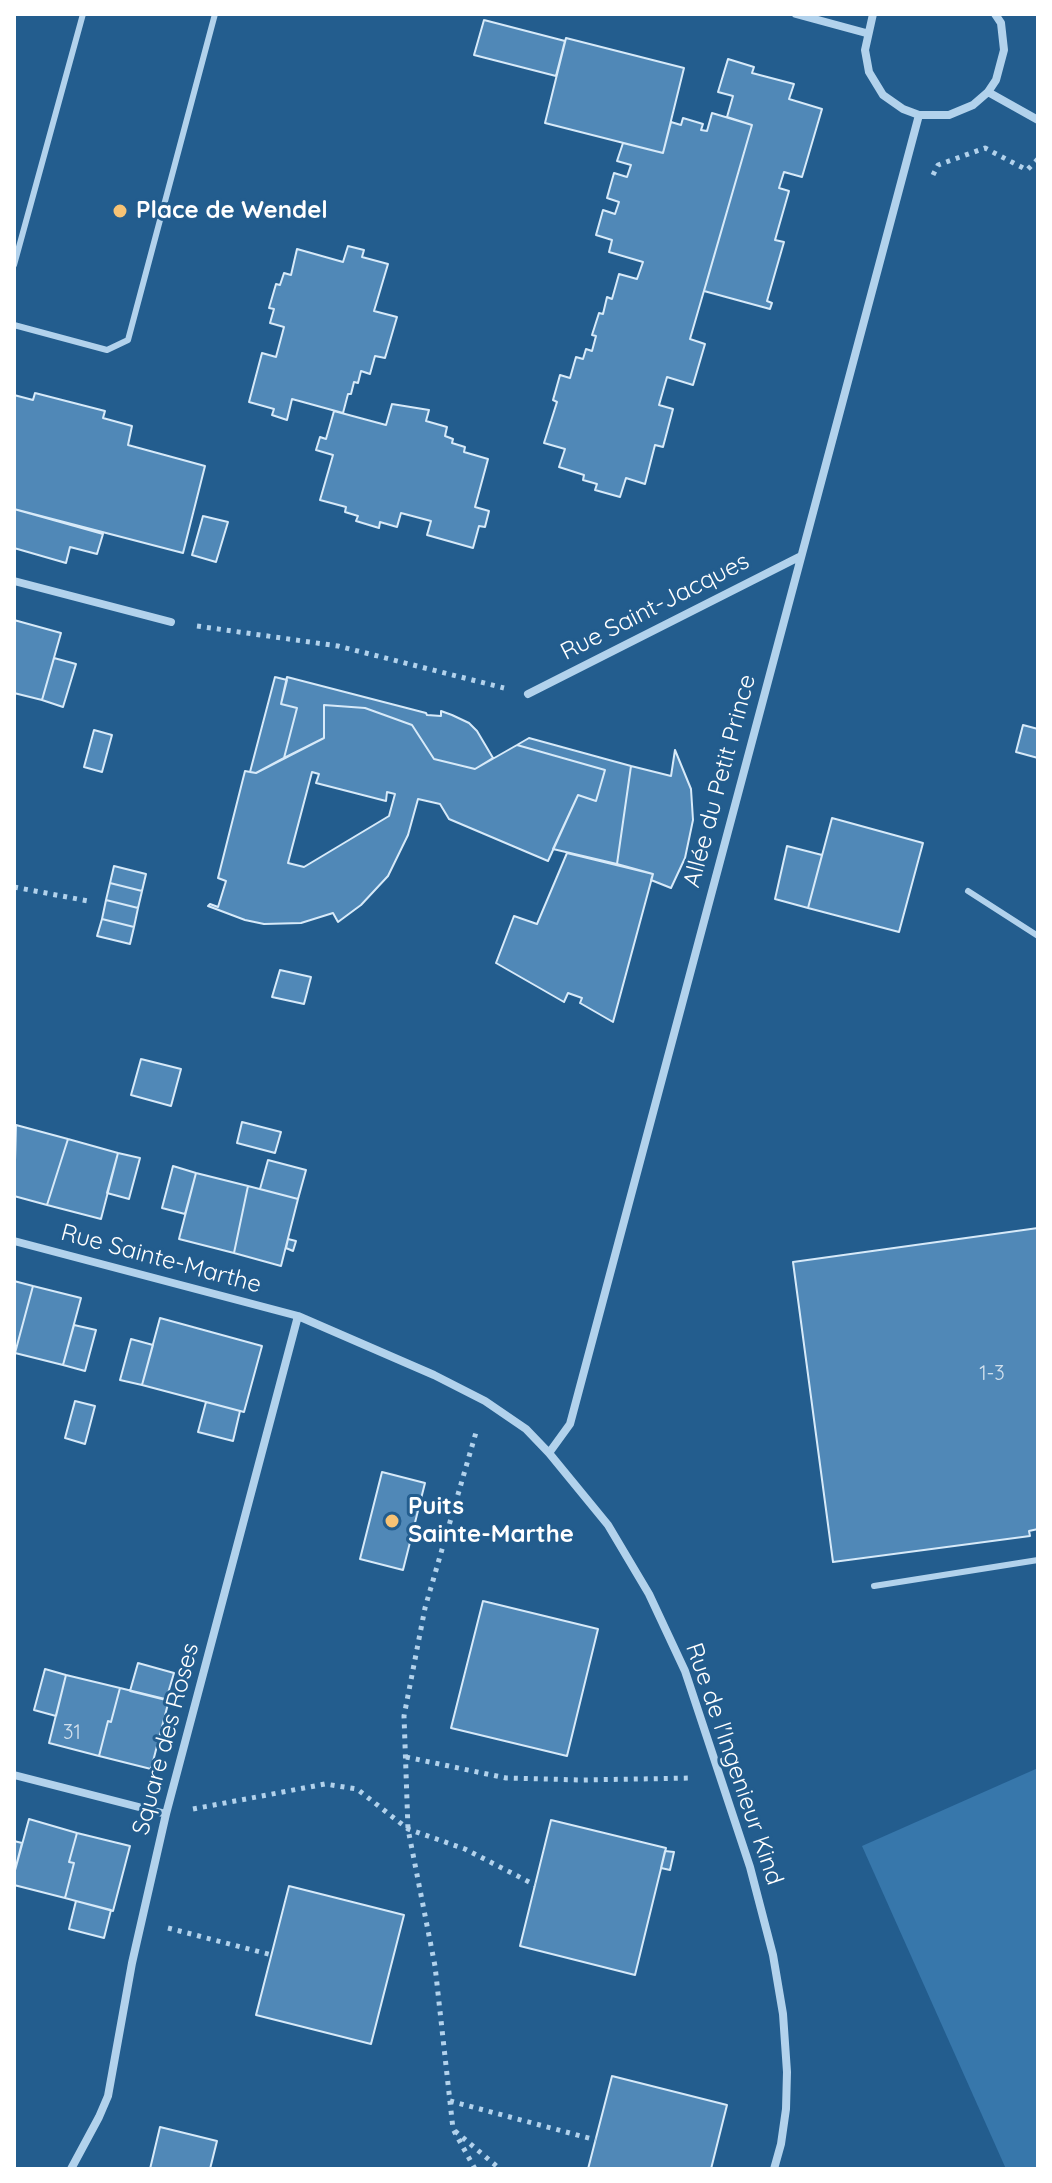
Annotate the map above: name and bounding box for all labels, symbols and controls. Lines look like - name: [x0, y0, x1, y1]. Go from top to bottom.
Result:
- place label: Place de Wendel: [136, 197, 328, 225]
- marker: Place de Wendel: [111, 202, 129, 220]
- street label: Rue Saint-Jacques: [556, 547, 754, 667]
- street label: Allée du Petit Prince: [678, 671, 762, 891]
- street label: Rue Sainte-Marthe: [58, 1218, 264, 1300]
- house number: 1-3: [979, 1362, 1005, 1386]
- place label: Puits Sainte-Marthe: [408, 1493, 574, 1549]
- marker: Puits Sainte-Marthe: [383, 1512, 401, 1530]
- street label: Rue de l'Ingenieur Kind: [679, 1639, 789, 1889]
- street label: Square des Roses: [127, 1640, 205, 1838]
- house number: 31: [63, 1721, 81, 1745]

